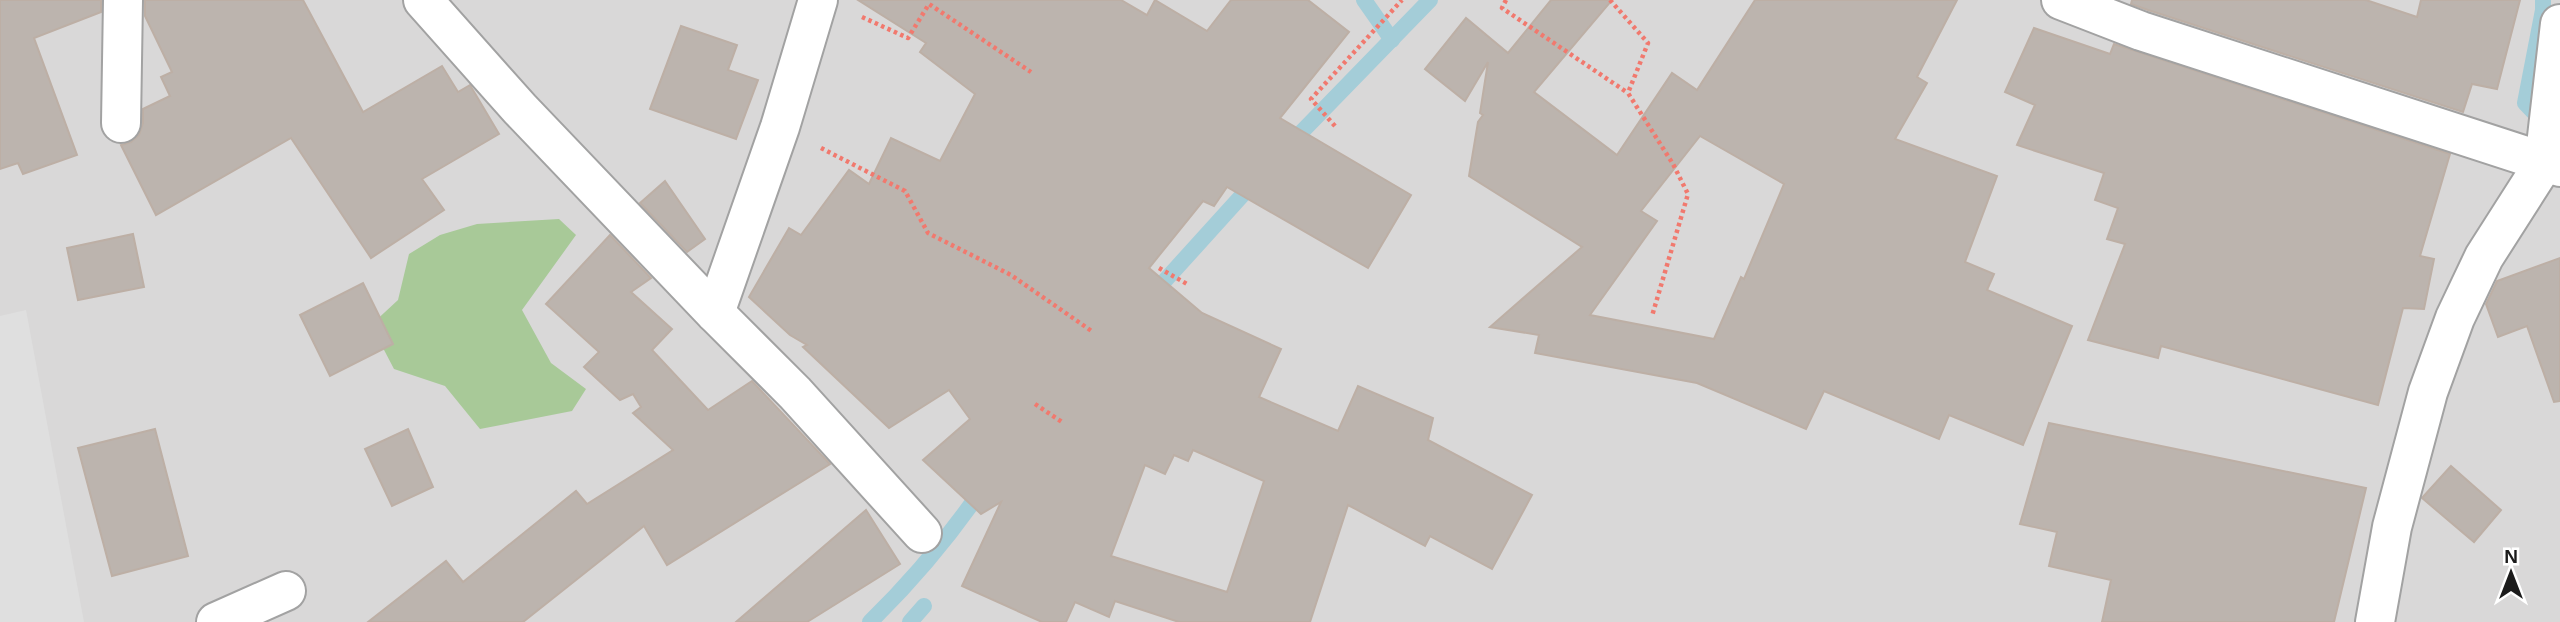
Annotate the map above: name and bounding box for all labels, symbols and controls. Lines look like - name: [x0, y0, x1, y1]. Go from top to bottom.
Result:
- north arrow: [2476, 538, 2546, 608]
- text: N: [2504, 546, 2518, 567]

